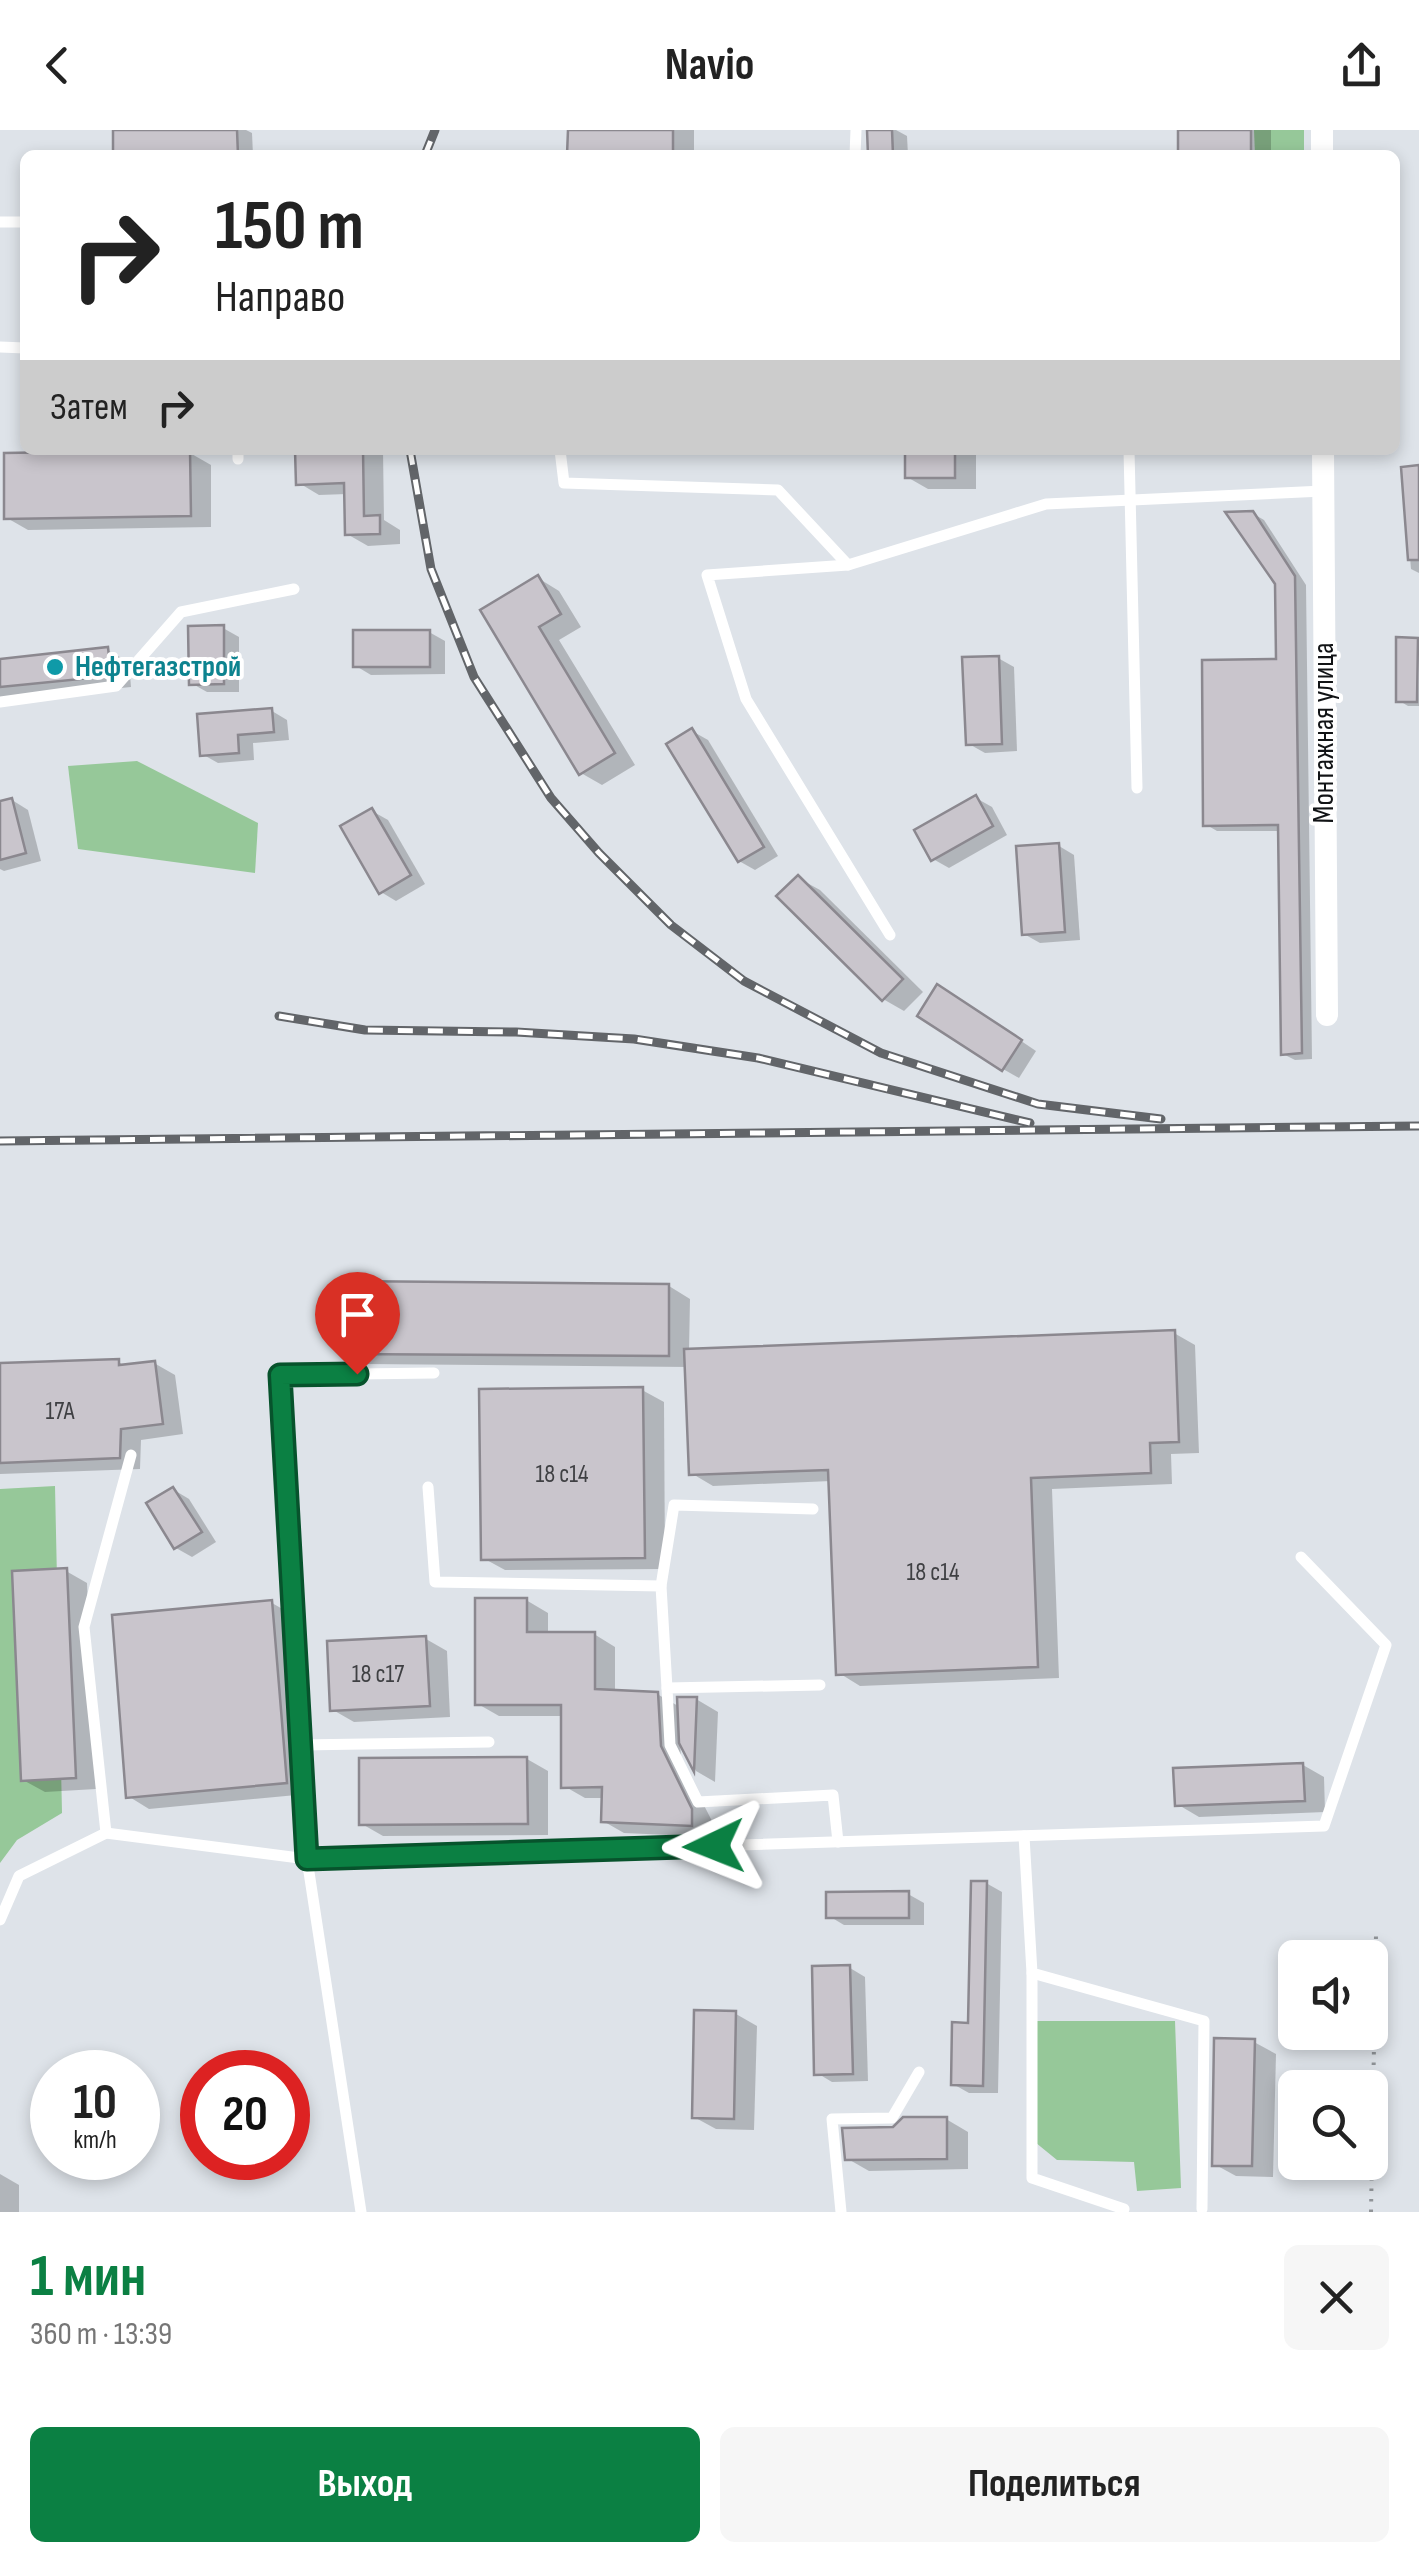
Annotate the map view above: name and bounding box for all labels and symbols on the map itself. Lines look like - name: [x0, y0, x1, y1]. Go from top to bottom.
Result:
- street label: Монтажная улица: [1306, 643, 1342, 823]
- place label: Нефтегазстрой: [75, 649, 241, 685]
- marker: Нефтегазстрой: [44, 656, 66, 678]
- pin: [315, 1272, 400, 1375]
- house number: 17А: [46, 1396, 75, 1427]
- house number: 18 с14: [536, 1459, 588, 1490]
- house number: 18 с14: [907, 1557, 959, 1588]
- house number: 18 с17: [352, 1659, 404, 1690]
- position arrow: [662, 1794, 766, 1898]
- speed limit sign: 20: [180, 2050, 310, 2180]

